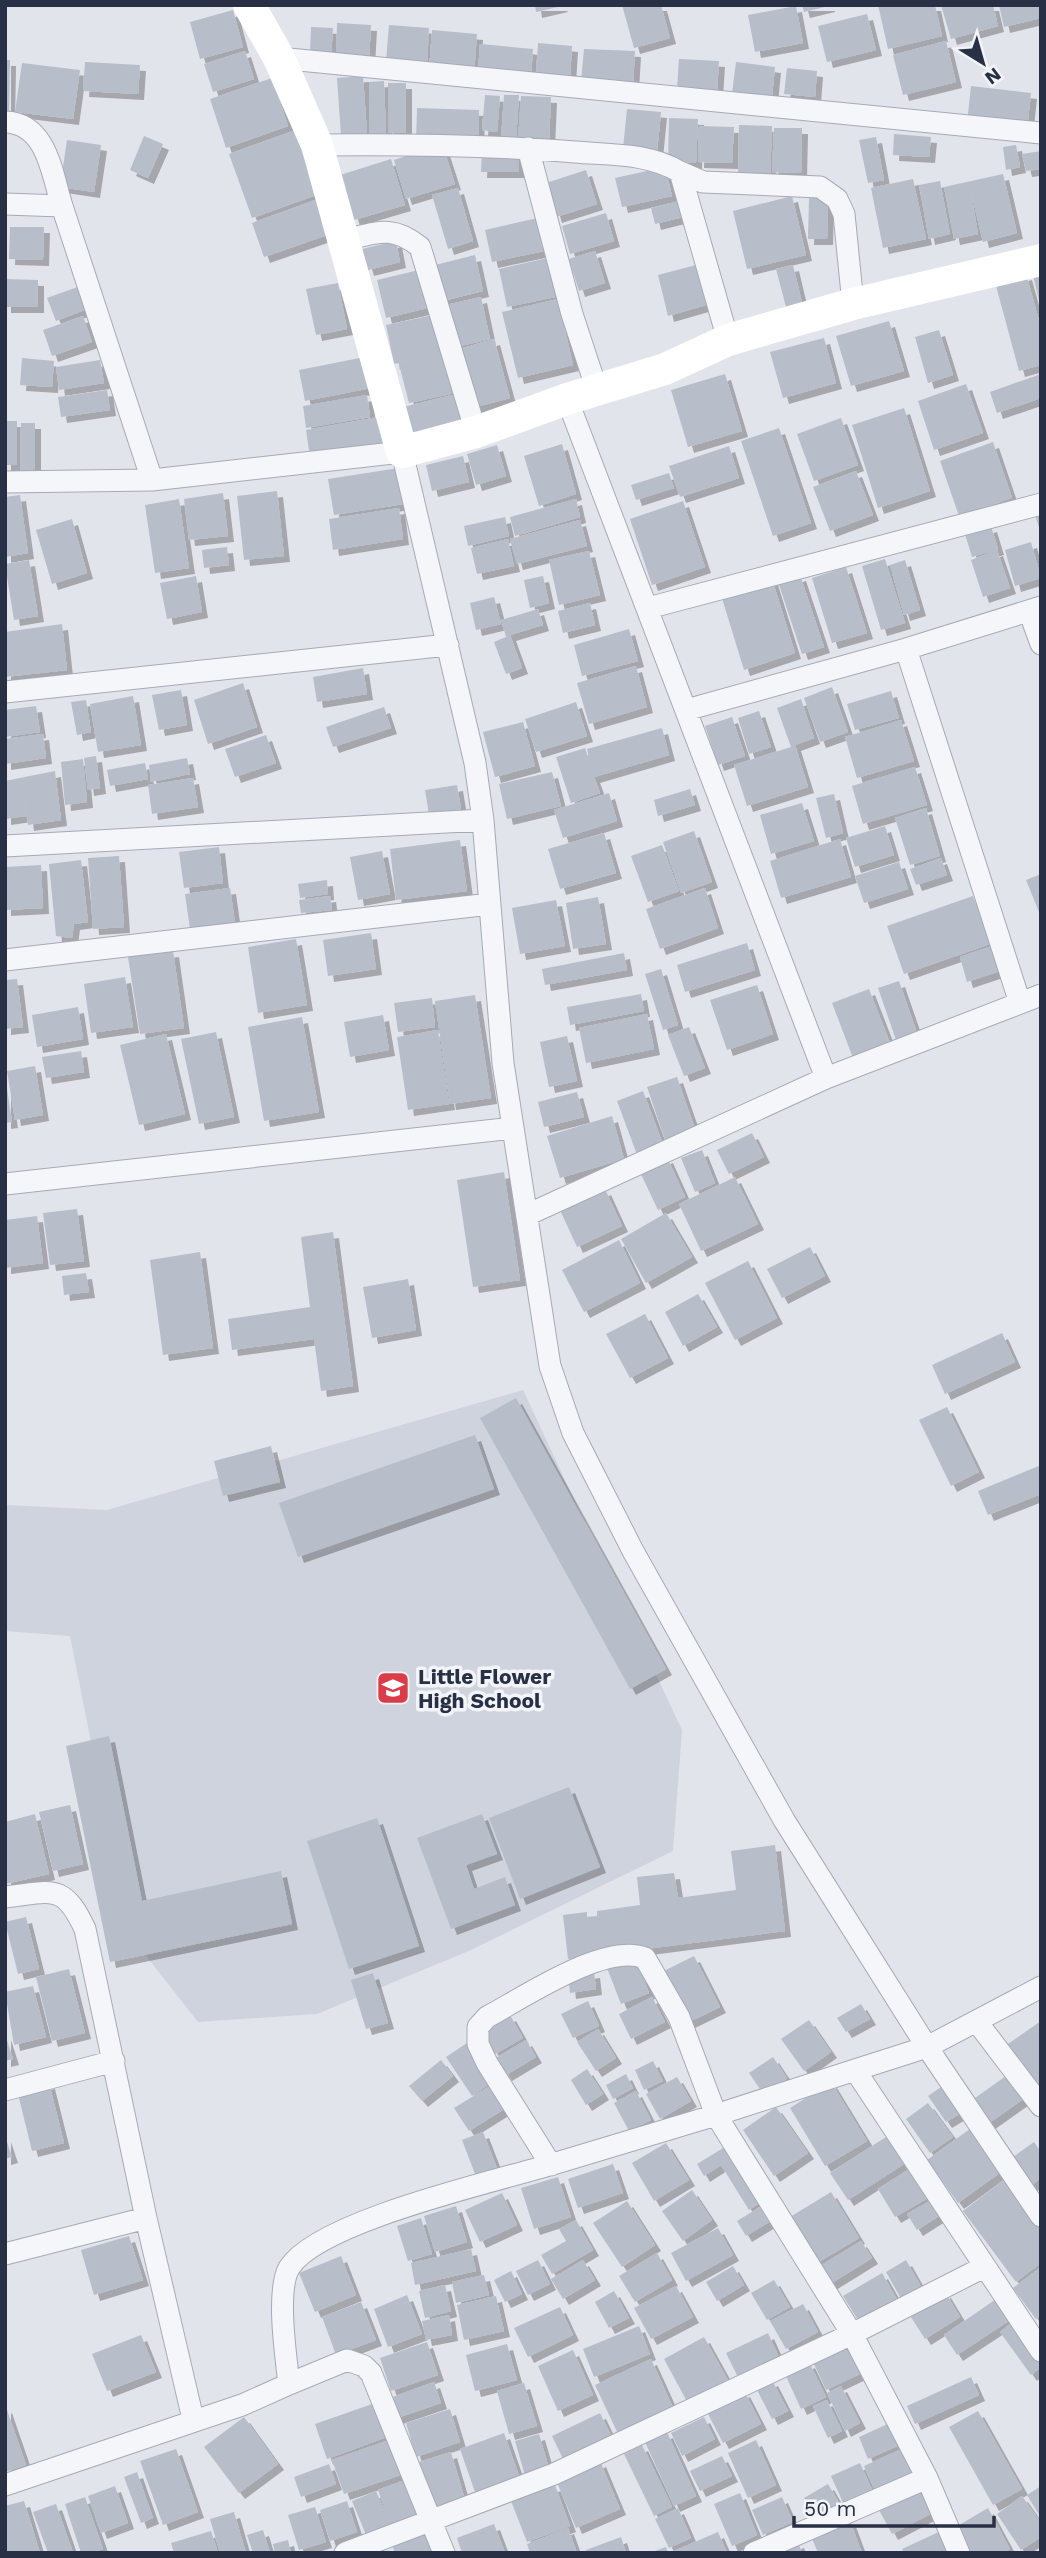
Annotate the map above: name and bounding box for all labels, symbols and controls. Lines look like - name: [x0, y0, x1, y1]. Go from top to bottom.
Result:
- north arrow: [948, 28, 1018, 98]
- text: N: [980, 63, 1005, 90]
- place label: Little Flower High School: [418, 1664, 551, 1713]
- school or university icon: Little Flower High School: [374, 1669, 412, 1707]
- scale bar: [794, 2484, 993, 2528]
- text: 50 m: [804, 2496, 856, 2521]

